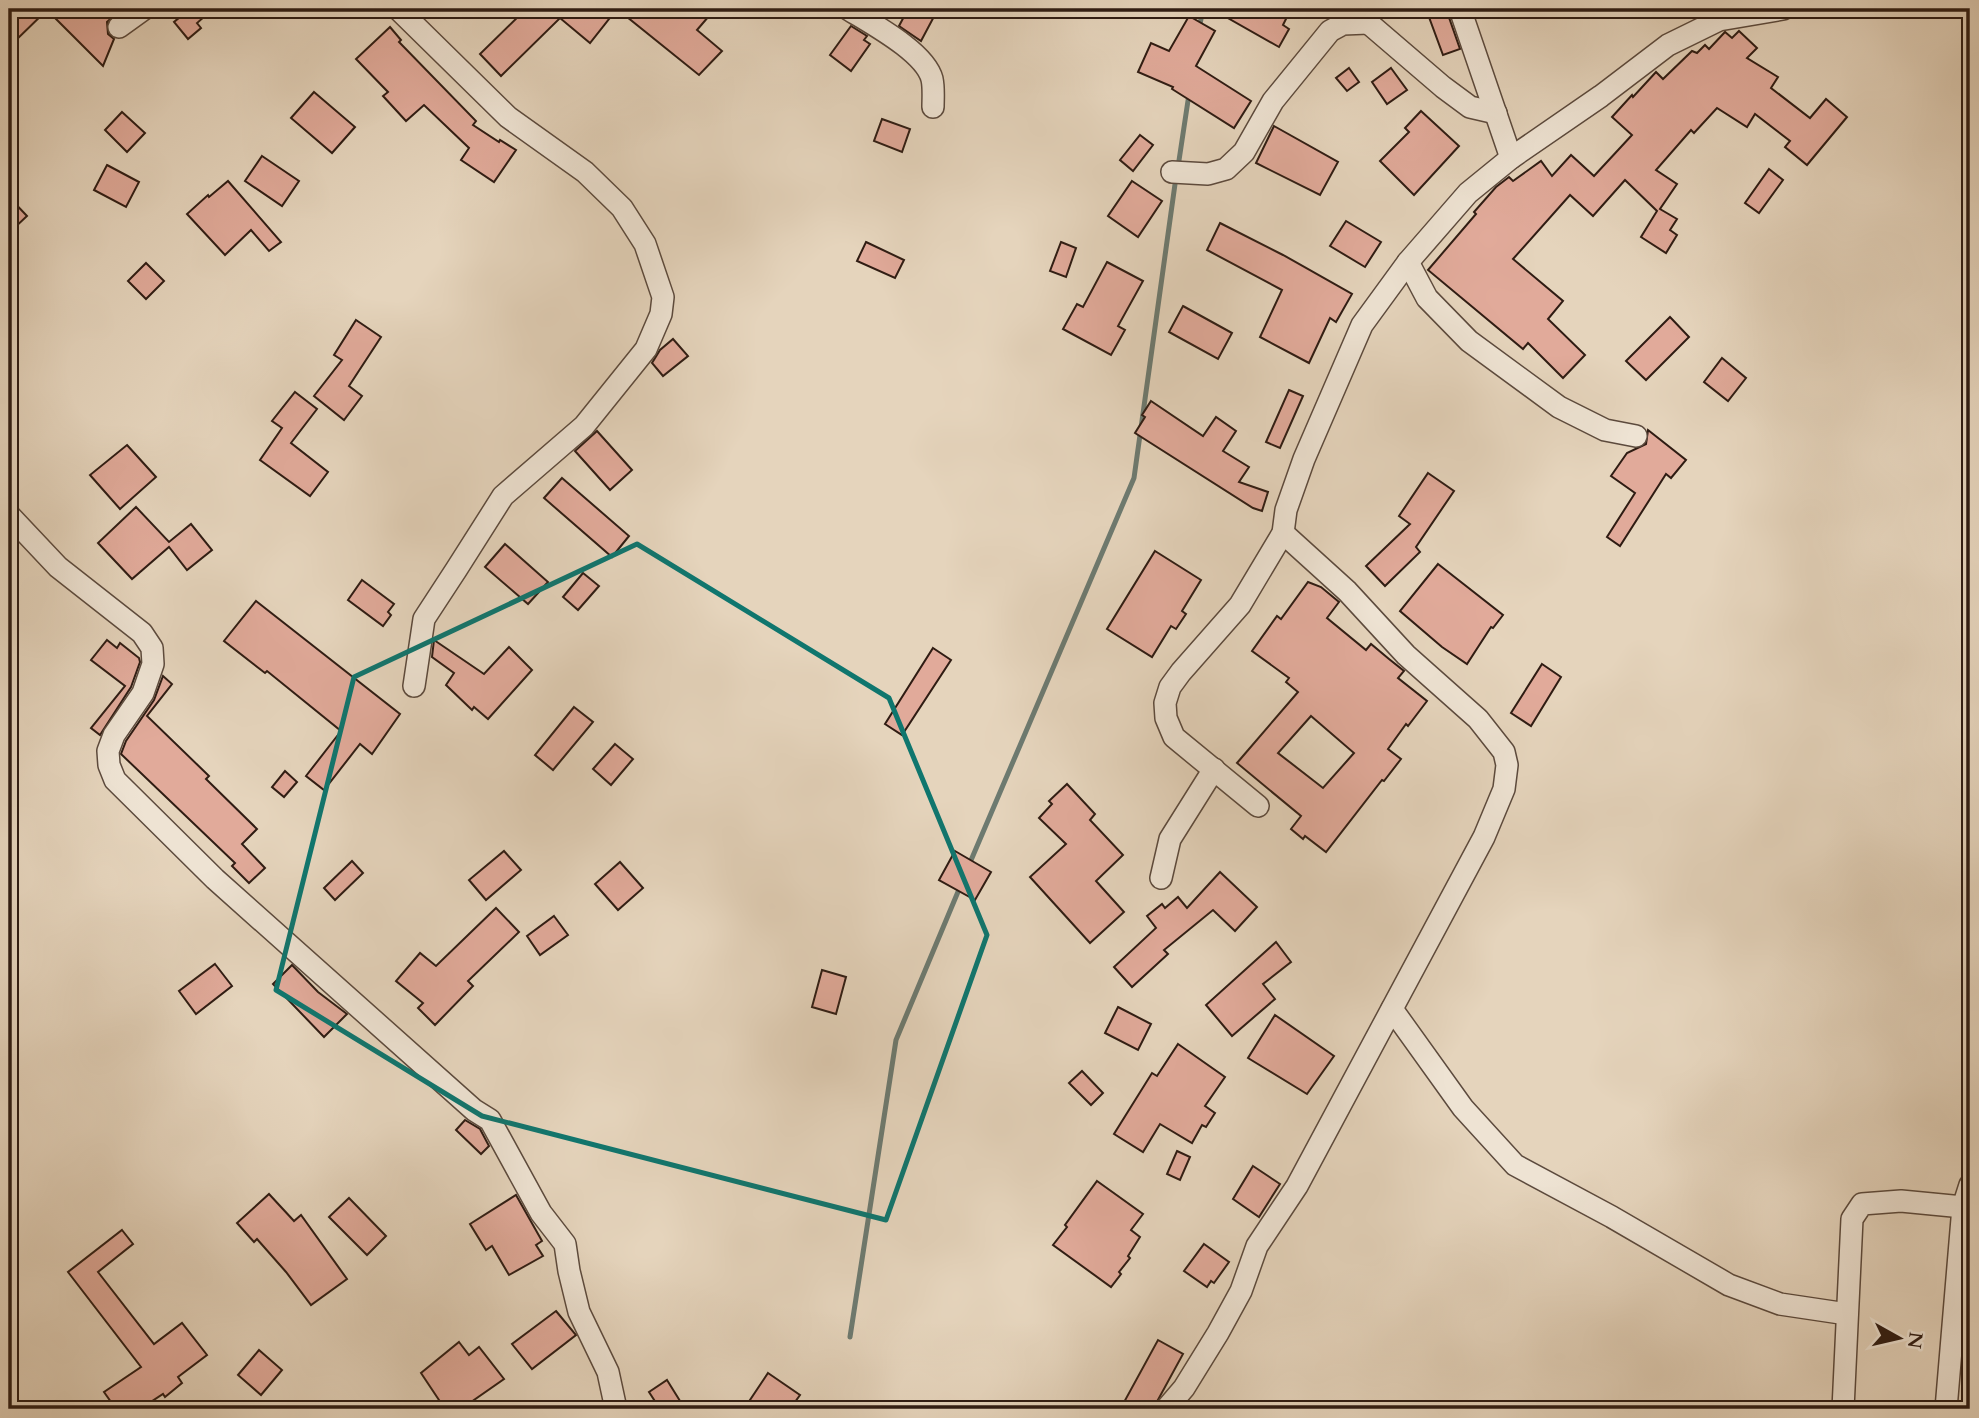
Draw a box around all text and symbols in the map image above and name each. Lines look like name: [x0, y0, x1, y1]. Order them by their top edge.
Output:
north arrow: [1864, 1302, 1934, 1372]
text: N: [1901, 1330, 1929, 1351]

